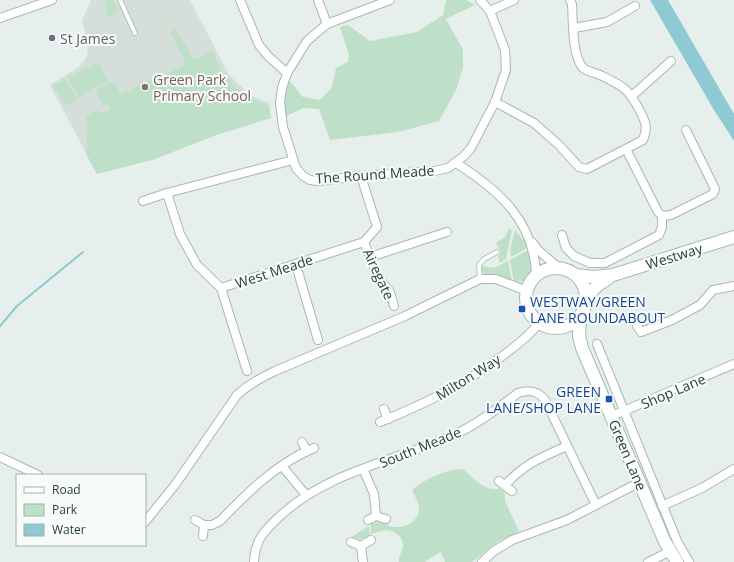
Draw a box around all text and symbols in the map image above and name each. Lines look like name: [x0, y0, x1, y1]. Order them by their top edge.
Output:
place label: St James: [60, 29, 116, 48]
marker: St James: [47, 33, 57, 43]
place label: Green Park Primary School: [153, 70, 251, 105]
marker: Green Park Primary School: [140, 82, 150, 92]
street label: The Round Meade: [315, 160, 435, 188]
street label: Westway: [643, 238, 705, 274]
street label: Airegate: [359, 245, 399, 303]
street label: West Meade: [233, 249, 315, 293]
place label: WESTWAY/GREEN LANE ROUNDABOUT: [530, 292, 666, 327]
marker: WESTWAY/GREEN LANE ROUNDABOUT: [517, 304, 527, 314]
street label: Milton Way: [432, 349, 505, 404]
street label: Shop Lane: [638, 369, 708, 413]
place label: GREEN LANE/SHOP LANE: [486, 382, 601, 417]
marker: GREEN LANE/SHOP LANE: [604, 394, 614, 404]
street label: Green Lane: [605, 417, 652, 494]
street label: South Meade: [376, 422, 464, 472]
legend: [16, 474, 146, 546]
text: Road: [52, 481, 81, 498]
text: Park: [52, 501, 78, 518]
text: Water: [52, 521, 86, 538]

